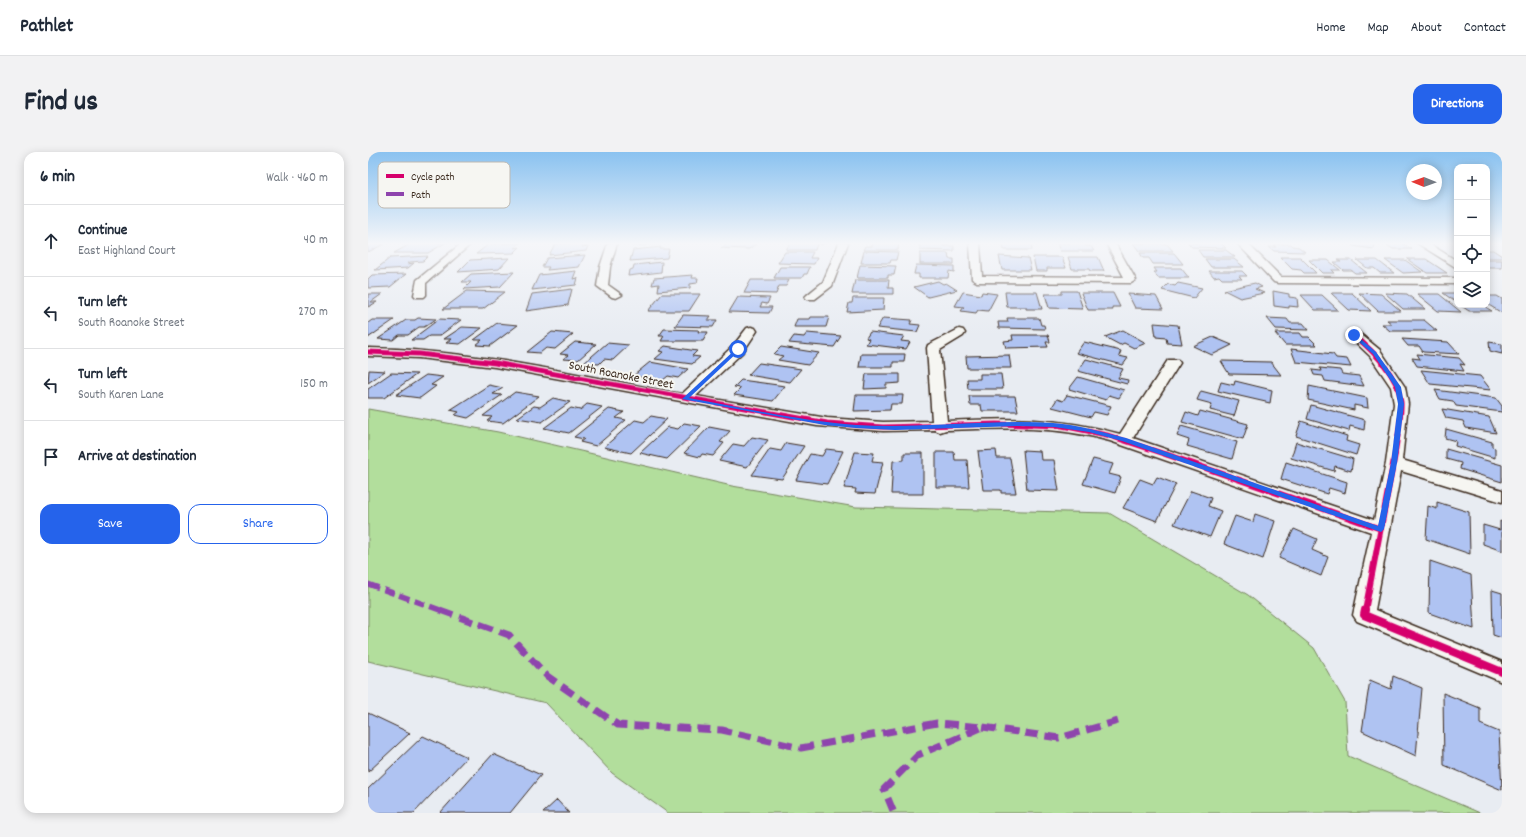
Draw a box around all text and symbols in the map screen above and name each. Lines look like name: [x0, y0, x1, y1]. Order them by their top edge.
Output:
text: Pathlet: [20, 14, 73, 41]
text: Home: [1316, 18, 1345, 38]
text: Map: [1367, 18, 1389, 38]
text: About: [1411, 18, 1442, 38]
text: Contact: [1464, 18, 1506, 38]
text: Find us: [24, 84, 98, 124]
button: Directions: [1413, 84, 1502, 124]
legend: [378, 162, 510, 208]
north arrow: [1406, 164, 1442, 200]
map controls: [1454, 164, 1490, 308]
button: +: [1454, 164, 1490, 200]
text: 6 min: [40, 166, 75, 190]
text: Walk · 460 m: [266, 169, 328, 188]
text: Cycle path: [411, 170, 455, 186]
text: Path: [411, 188, 430, 204]
button: −: [1454, 200, 1490, 236]
text: Continue: [78, 220, 127, 242]
icon: ahead: [40, 230, 62, 252]
text: 40 m: [304, 231, 328, 250]
button: locate: [1454, 236, 1490, 272]
text: East Highland Court: [78, 242, 176, 261]
button: layers: [1454, 272, 1490, 308]
text: Turn left: [78, 292, 127, 314]
icon: left: [40, 302, 62, 324]
text: 270 m: [298, 303, 328, 322]
text: South Roanoke Street: [78, 314, 184, 333]
route end: [1345, 326, 1363, 344]
route start: [729, 340, 747, 358]
street label: South Roanoke Street: [567, 357, 675, 396]
text: Turn left: [78, 364, 127, 386]
icon: left: [40, 374, 62, 396]
text: 150 m: [300, 375, 328, 394]
text: South Karen Lane: [78, 386, 164, 405]
icon: arrive: [40, 446, 62, 468]
text: Arrive at destination: [78, 446, 196, 468]
button: Save: [40, 504, 180, 544]
button: Share: [188, 504, 328, 544]

